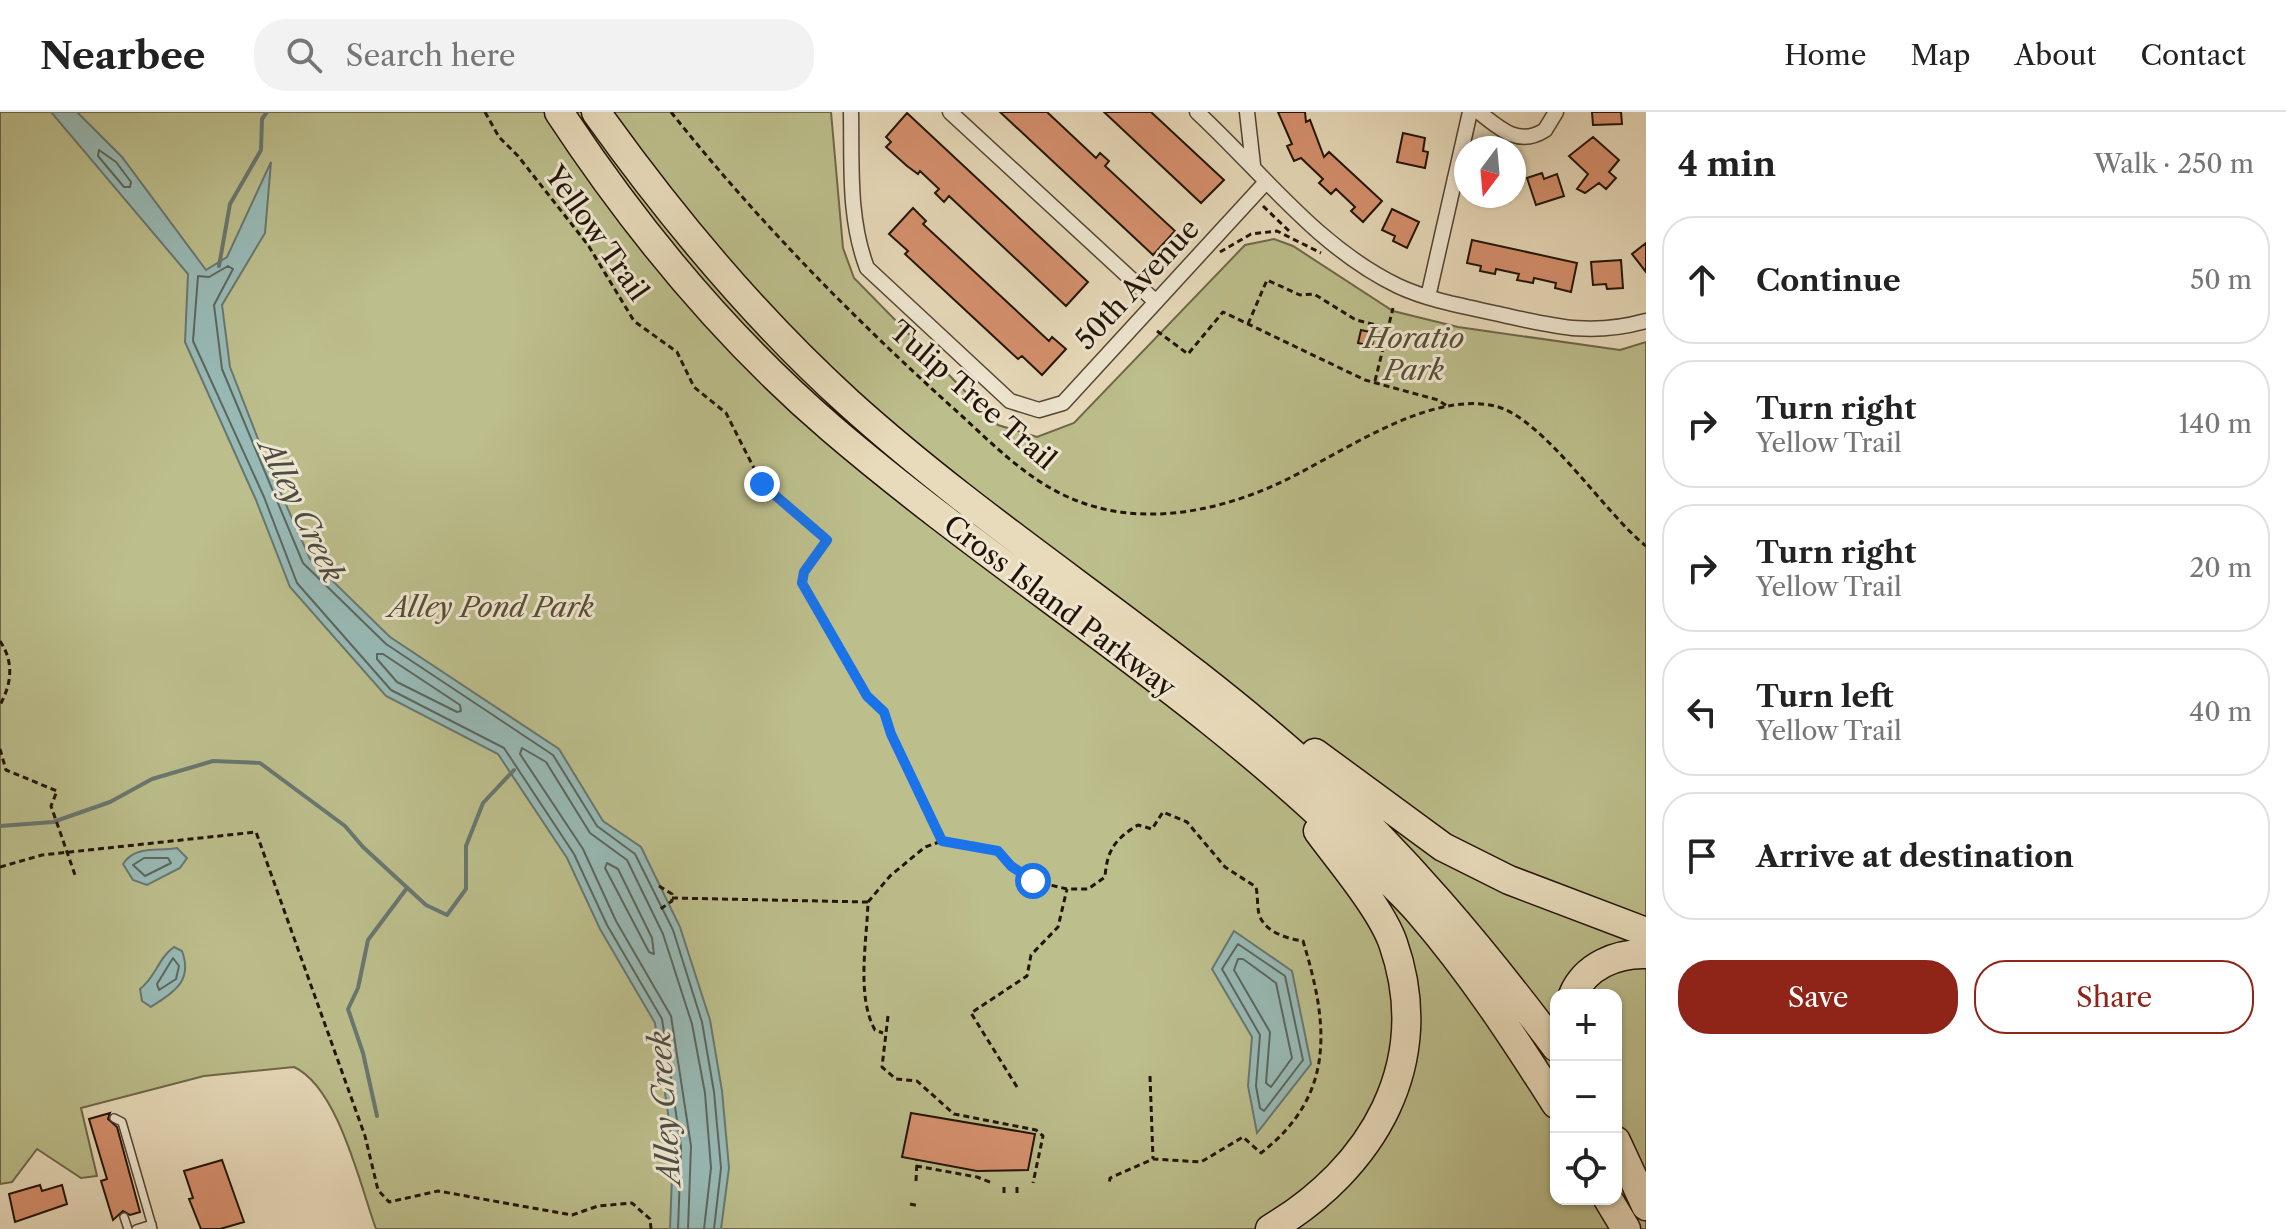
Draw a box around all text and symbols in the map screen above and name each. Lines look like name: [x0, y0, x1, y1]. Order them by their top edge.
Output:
search box: [254, 19, 814, 91]
text: Nearbee: [40, 32, 206, 79]
icon: search: [282, 33, 326, 77]
text: Search here: [346, 37, 516, 74]
text: Home: [1784, 38, 1866, 72]
text: Map: [1910, 38, 1970, 72]
text: About: [2014, 38, 2096, 72]
text: Contact: [2140, 38, 2246, 72]
north arrow: [1454, 136, 1526, 208]
text: 4 min: [1678, 143, 1776, 185]
text: Walk · 250 m: [2094, 148, 2254, 180]
street label: Yellow Trail: [538, 158, 656, 307]
street label: 50th Avenue: [1068, 212, 1206, 356]
icon: ahead: [1680, 258, 1724, 302]
text: Continue: [1756, 262, 1901, 299]
text: 50 m: [2190, 264, 2252, 296]
street label: Tulip Tree Trail: [883, 313, 1063, 477]
park label: Horatio Park: [1362, 321, 1464, 387]
text: Turn right: [1756, 390, 1916, 427]
icon: right: [1680, 402, 1724, 446]
text: 140 m: [2178, 408, 2252, 440]
text: Yellow Trail: [1756, 427, 1902, 459]
water label: Alley Creek: [249, 430, 352, 589]
route end: [744, 466, 780, 502]
street label: Cross Island Parkway: [937, 508, 1183, 705]
text: Turn right: [1756, 534, 1916, 571]
icon: right: [1680, 546, 1724, 590]
text: 20 m: [2189, 552, 2252, 584]
text: Yellow Trail: [1756, 571, 1902, 603]
park label: Alley Pond Park: [384, 590, 594, 624]
text: Turn left: [1756, 678, 1893, 715]
icon: left: [1680, 690, 1724, 734]
text: 40 m: [2189, 696, 2252, 728]
text: Yellow Trail: [1756, 715, 1902, 747]
icon: arrive: [1680, 834, 1724, 878]
text: Arrive at destination: [1756, 838, 2074, 875]
route start: [1015, 863, 1051, 899]
button: Save: [1678, 960, 1958, 1034]
button: Share: [1974, 960, 2254, 1034]
map controls: [1550, 989, 1622, 1205]
button: +: [1550, 989, 1622, 1061]
water label: Alley Creek: [641, 1029, 689, 1191]
button: −: [1550, 1061, 1622, 1133]
button: locate: [1550, 1133, 1622, 1205]

